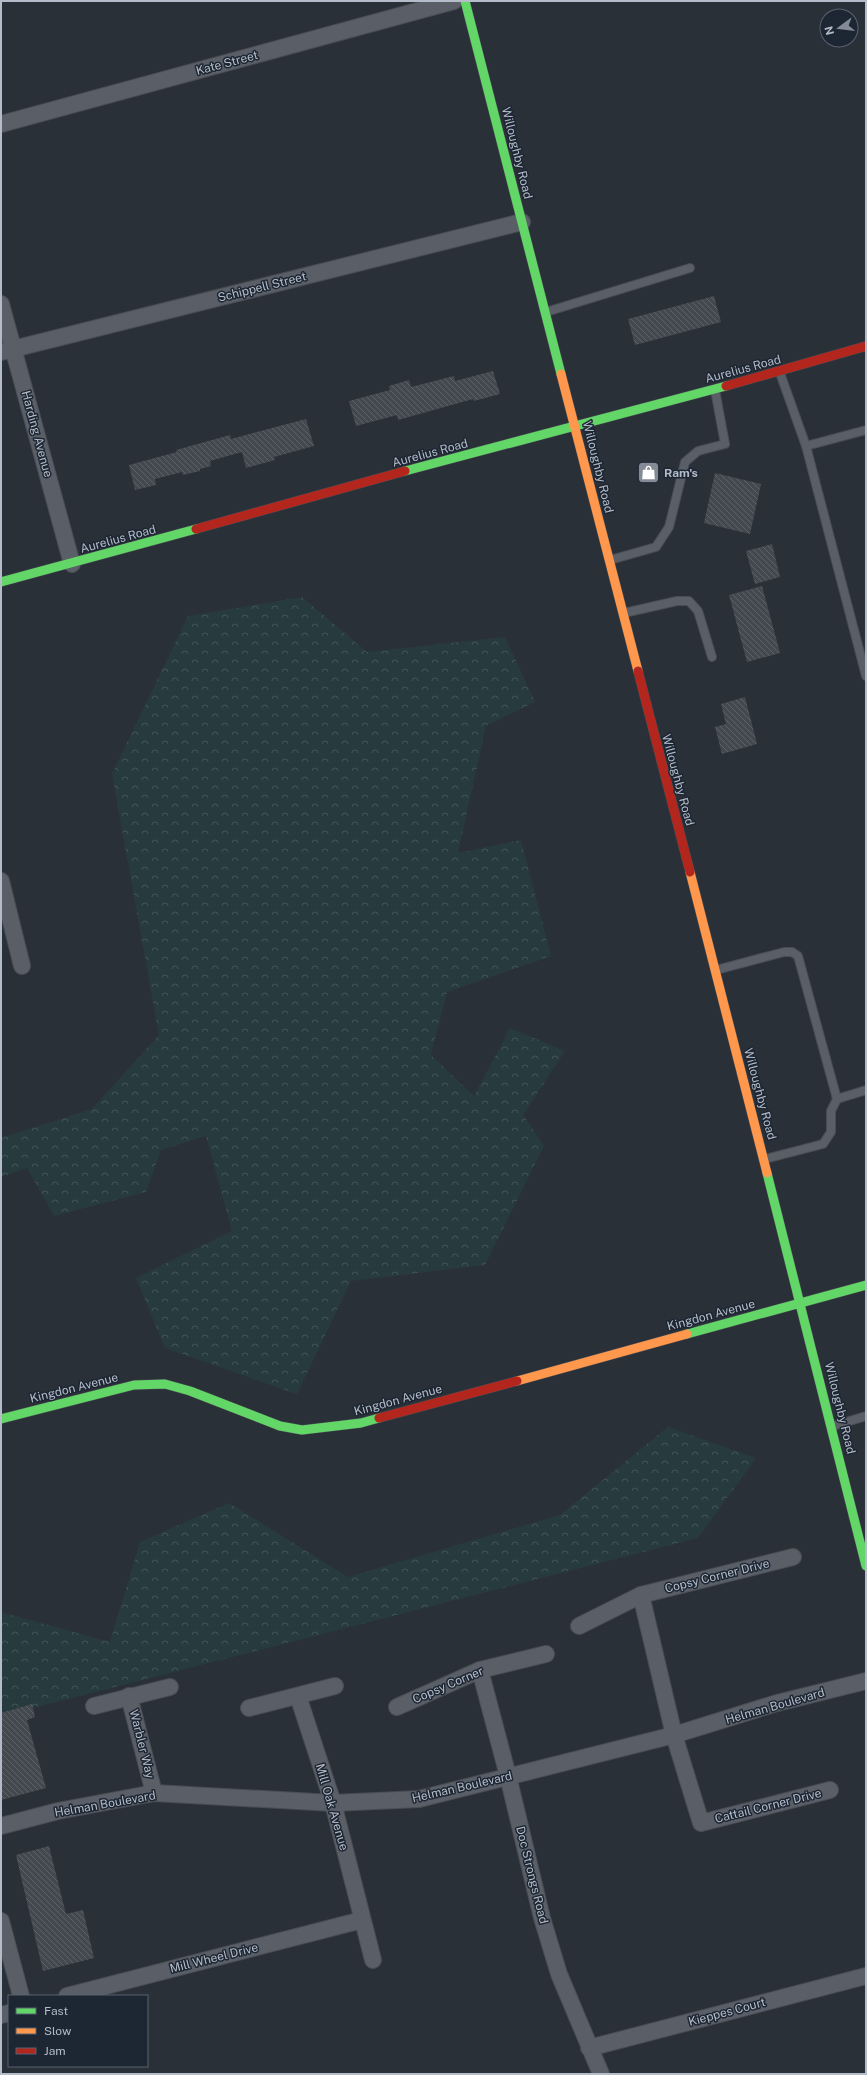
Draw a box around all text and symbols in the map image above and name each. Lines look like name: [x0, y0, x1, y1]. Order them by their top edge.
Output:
north arrow: [819, 8, 859, 48]
text: N: [822, 25, 836, 36]
street label: Kate Street: [194, 48, 260, 78]
street label: Willoughby Road: [499, 106, 535, 200]
street label: Schippell Street: [216, 269, 308, 305]
street label: Aurelius Road: [704, 352, 782, 386]
street label: Harding Avenue: [19, 389, 55, 479]
street label: Willoughby Road: [580, 420, 616, 514]
street label: Aurelius Road: [391, 436, 469, 470]
shop icon: Ram's: [636, 460, 662, 486]
place label: Ram's: [664, 466, 698, 480]
street label: Aurelius Road: [79, 522, 157, 556]
street label: Willoughby Road: [659, 733, 697, 827]
street label: Willoughby Road: [741, 1047, 779, 1141]
street label: Kingdon Avenue: [666, 1296, 757, 1333]
street label: Willoughby Road: [822, 1361, 858, 1455]
street label: Kingdon Avenue: [28, 1370, 120, 1406]
street label: Kingdon Avenue: [353, 1381, 444, 1418]
street label: Copsy Corner Drive: [663, 1556, 771, 1596]
street label: Copsy Corner: [410, 1664, 486, 1706]
street label: Helman Boulevard: [724, 1685, 826, 1727]
street label: Warbler Way: [127, 1708, 157, 1781]
street label: Mill Oak Avenue: [313, 1762, 351, 1852]
street label: Helman Boulevard: [410, 1769, 514, 1805]
street label: Cattail Corner Drive: [713, 1786, 823, 1826]
street label: Helman Boulevard: [53, 1788, 157, 1820]
street label: Doc Strongs Road: [513, 1825, 551, 1925]
street label: Mill Wheel Drive: [168, 1940, 260, 1976]
legend: [8, 1995, 148, 2067]
street label: Kieppes Court: [687, 1995, 767, 2029]
text: Fast: [44, 2004, 69, 2018]
text: Slow: [44, 2024, 72, 2038]
text: Jam: [44, 2044, 66, 2058]

